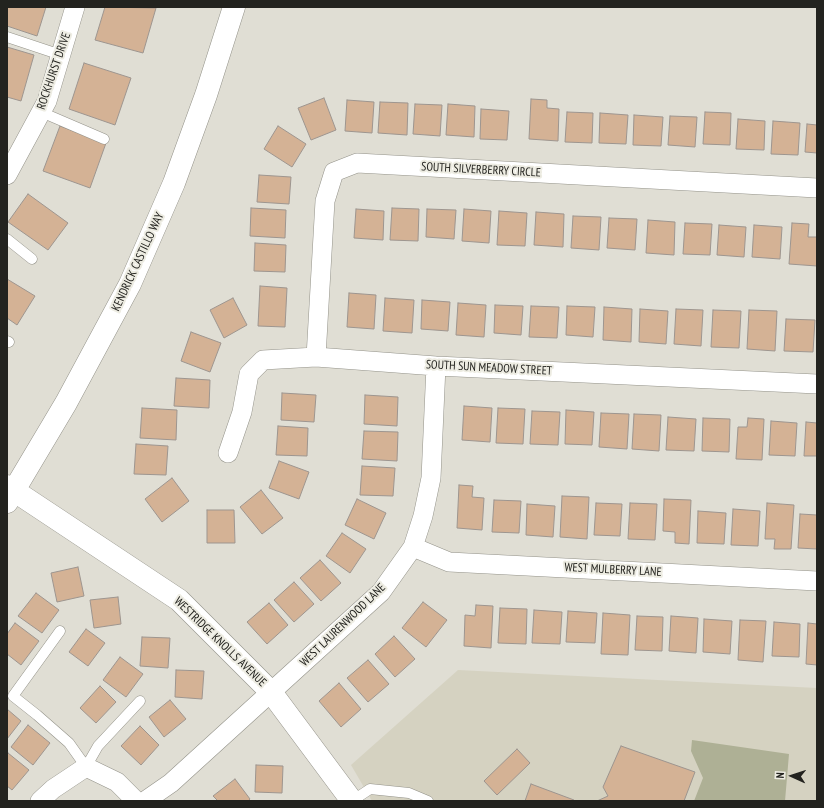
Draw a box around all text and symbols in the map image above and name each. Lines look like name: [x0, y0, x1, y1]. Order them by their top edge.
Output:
street label: ROCKHURST DRIVE: [34, 31, 74, 111]
street label: SOUTH SILVERBERRY CIRCLE: [421, 160, 541, 180]
street label: KENDRICK CASTILLO WAY: [109, 210, 167, 314]
street label: SOUTH SUN MEADOW STREET: [426, 358, 552, 378]
street label: WEST MULBERRY LANE: [564, 560, 662, 580]
street label: WEST LAURENWOOD LANE: [297, 581, 389, 669]
street label: WESTRIDGE KNOLLS AVENUE: [171, 594, 269, 690]
north arrow: [772, 756, 812, 796]
text: N: [773, 772, 787, 779]

